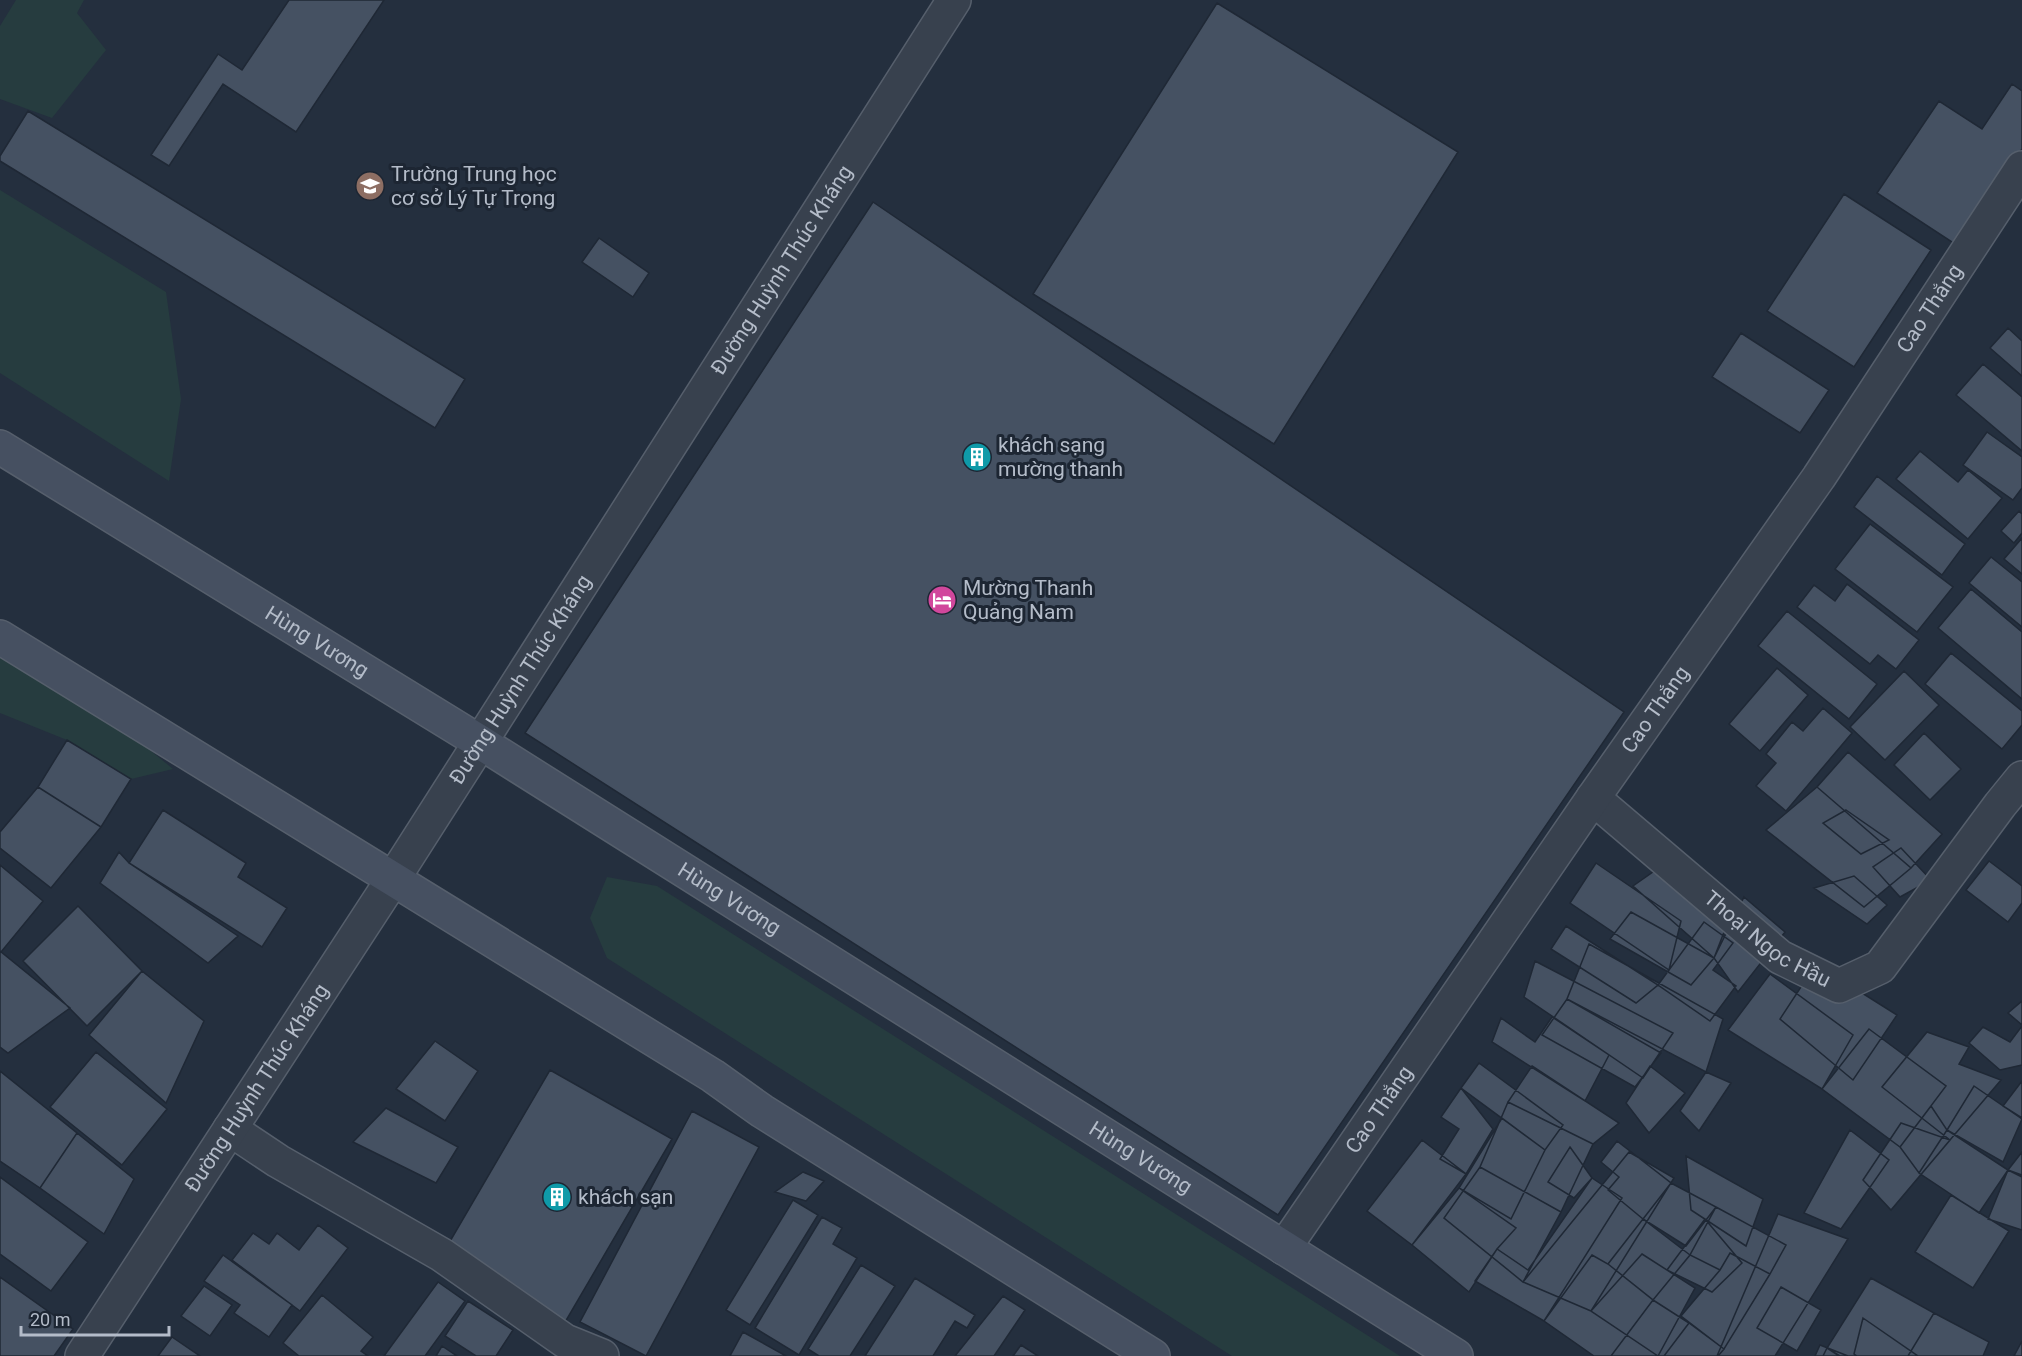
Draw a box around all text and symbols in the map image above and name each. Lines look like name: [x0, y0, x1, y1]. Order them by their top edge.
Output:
street label: Đường Huỳnh Thúc Kháng: [706, 161, 857, 379]
place label: Trường Trung học cơ sở Lý Tự Trọng: [391, 162, 557, 210]
school or university icon: Trường Trung học cơ sở Lý Tự Trọng: [354, 170, 386, 202]
street label: Cao Thắng: [1892, 260, 1967, 357]
place label: khách sạng mường thanh: [998, 433, 1123, 481]
building icon: khách sạng mường thanh: [961, 441, 993, 473]
street label: Đường Huỳnh Thúc Kháng: [445, 570, 596, 789]
place label: Mường Thanh Quảng Nam: [963, 576, 1093, 624]
hotel icon: Mường Thanh Quảng Nam: [926, 584, 958, 616]
street label: Hùng Vương: [261, 601, 373, 683]
street label: Cao Thắng: [1616, 661, 1694, 758]
street label: Hùng Vương: [674, 858, 785, 940]
street label: Thoại Ngọc Hầu: [1699, 886, 1835, 992]
street label: Đường Huỳnh Thúc Kháng: [180, 979, 333, 1197]
street label: Cao Thắng: [1341, 1061, 1418, 1158]
street label: Hùng Vương: [1085, 1116, 1197, 1199]
building icon: khách sạn: [541, 1181, 573, 1213]
place label: khách sạn: [578, 1185, 673, 1209]
scale bar: [21, 1299, 170, 1337]
text: 20 m: [30, 1309, 70, 1330]

